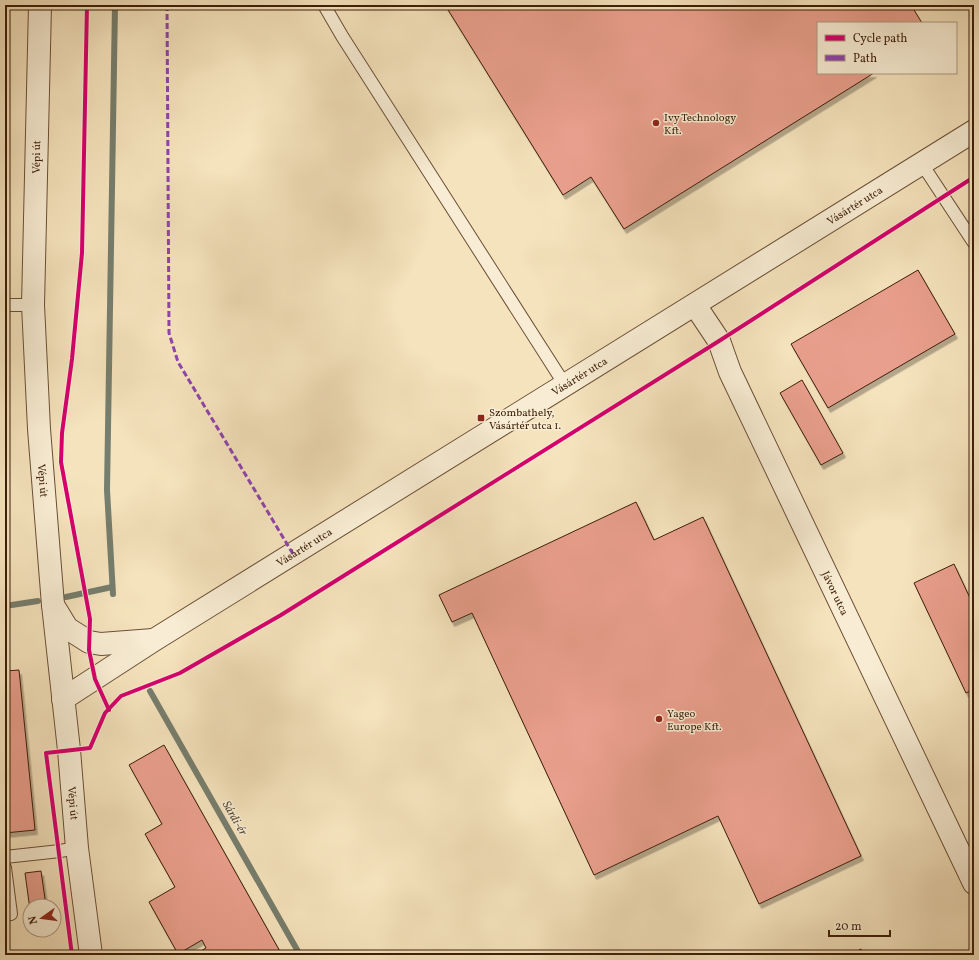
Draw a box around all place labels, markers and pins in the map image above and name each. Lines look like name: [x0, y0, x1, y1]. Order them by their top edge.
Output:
place label: Ivy Technology Kft.: [664, 111, 736, 139]
marker: Ivy Technology Kft.: [651, 118, 661, 128]
place label: Szombathely, Vásártér utca 1.: [489, 406, 561, 434]
marker: Szombathely, Vásártér utca 1.: [476, 413, 486, 423]
place label: Yageo Europe Kft.: [667, 707, 722, 735]
marker: Yageo Europe Kft.: [654, 714, 664, 724]

